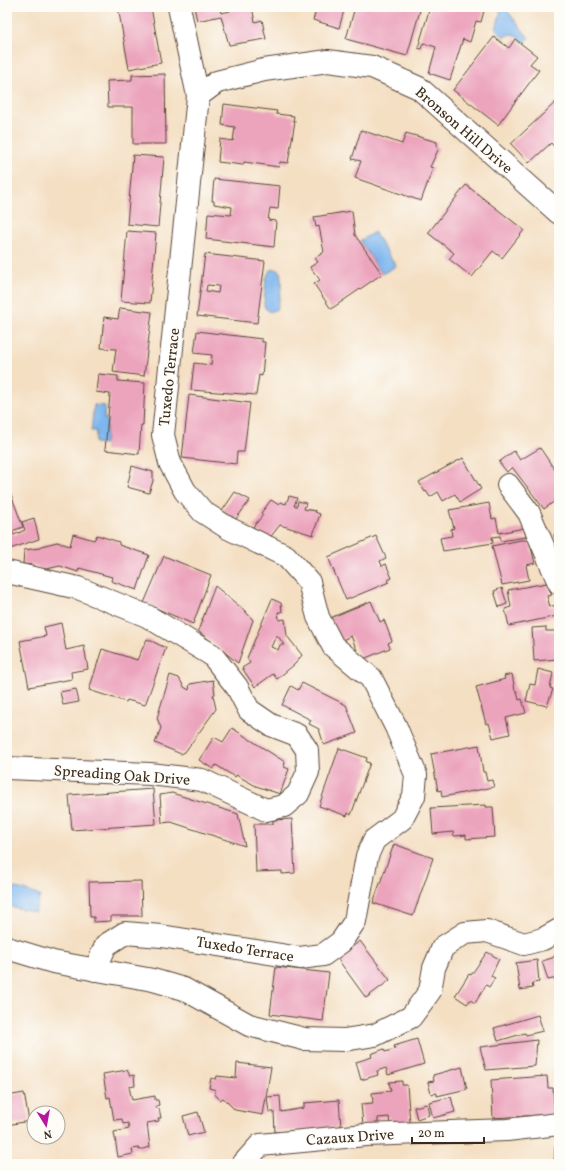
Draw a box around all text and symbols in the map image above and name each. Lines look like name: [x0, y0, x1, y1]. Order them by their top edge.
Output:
street label: Bronson Hill Drive: [410, 83, 516, 180]
street label: Tuxedo Terrace: [155, 327, 186, 427]
street label: Spreading Oak Drive: [53, 761, 191, 792]
street label: Tuxedo Terrace: [194, 932, 295, 969]
north arrow: [26, 1105, 66, 1145]
scale bar: [412, 1119, 484, 1145]
text: N: [42, 1125, 53, 1141]
street label: Cazaux Drive: [305, 1125, 395, 1152]
text: 20 m: [418, 1126, 445, 1142]

